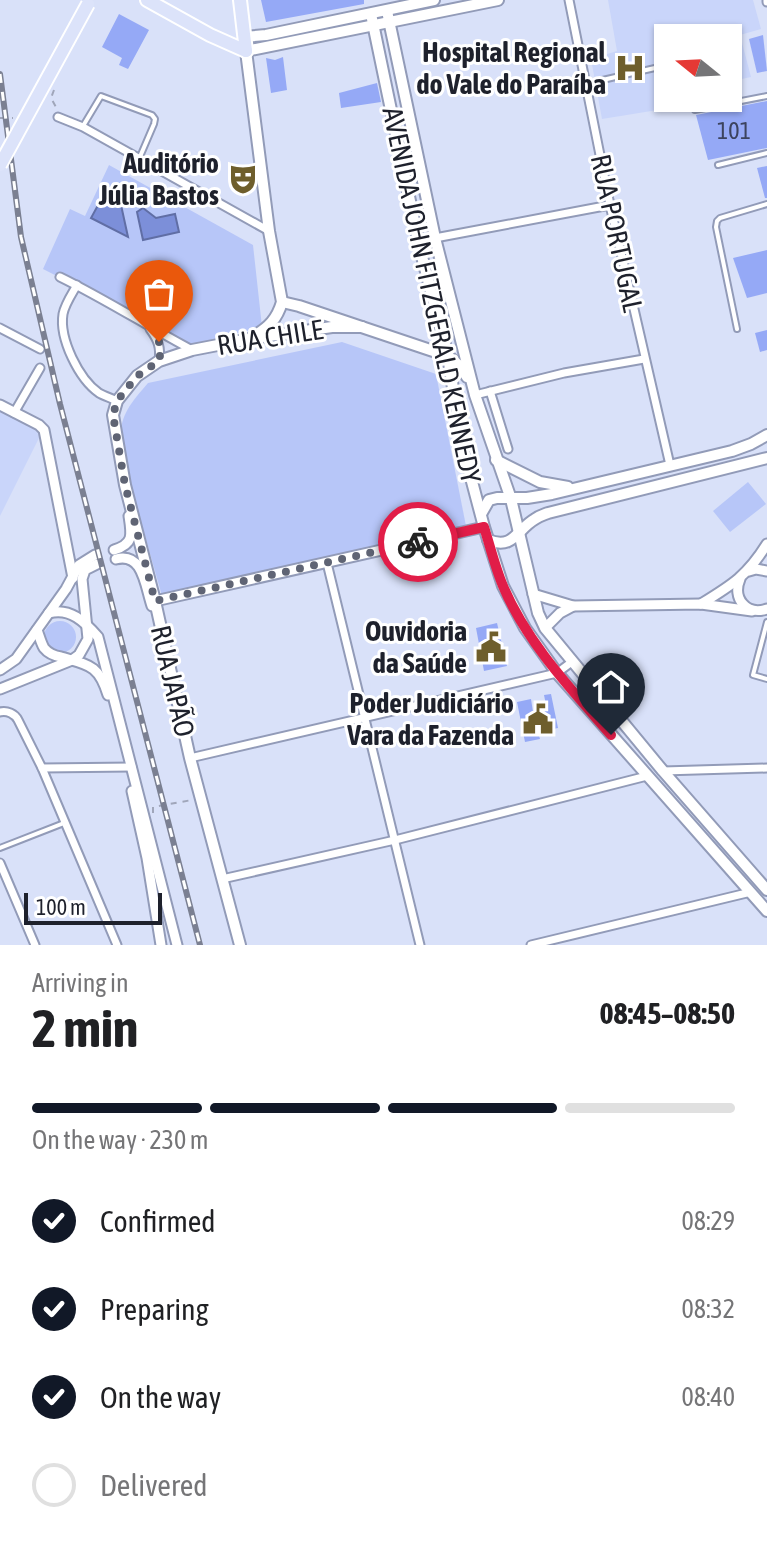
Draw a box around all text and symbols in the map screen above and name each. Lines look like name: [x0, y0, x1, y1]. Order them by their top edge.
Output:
north arrow: [654, 24, 742, 112]
map controls: [654, 24, 742, 112]
place label: Hospital Regional do Vale do Paraíba: [416, 36, 607, 100]
hospital icon: Hospital Regional do Vale do Paraíba: [613, 51, 647, 85]
street label: AVENIDA JOHN FITZGERALD KENNEDY: [376, 104, 488, 487]
house number: 101: [717, 117, 751, 144]
place label: Auditório Júlia Bastos: [98, 147, 219, 211]
street label: RUA PORTUGAL: [585, 151, 649, 315]
theatre icon: Auditório Júlia Bastos: [226, 162, 260, 196]
pin: [125, 260, 193, 342]
icon: bag: [137, 272, 181, 316]
street label: RUA CHILE: [215, 313, 325, 361]
courier: [378, 502, 458, 582]
icon: bike: [396, 520, 440, 564]
place label: Ouvidoria da Saúde: [365, 615, 467, 679]
street label: RUA JAPÃO: [145, 622, 201, 740]
public building icon: Ouvidoria da Saúde: [474, 630, 508, 664]
pin: [577, 653, 645, 735]
icon: home: [589, 665, 633, 709]
place label: Poder Judiciário Vara da Fazenda: [346, 687, 514, 751]
public building icon: Poder Judiciário Vara da Fazenda: [521, 702, 555, 736]
scale bar: [24, 889, 162, 925]
text: 100 m: [36, 894, 86, 920]
text: Arriving in: [32, 968, 129, 998]
text: 08:45–08:50: [600, 996, 735, 1030]
text: 2 min: [32, 998, 138, 1058]
text: On the way · 230 m: [32, 1125, 209, 1155]
icon: check: [32, 1199, 76, 1243]
text: Confirmed: [100, 1204, 215, 1238]
text: 08:29: [681, 1206, 735, 1236]
icon: check: [32, 1287, 76, 1331]
text: Preparing: [100, 1292, 209, 1326]
text: 08:32: [681, 1294, 735, 1324]
icon: check: [32, 1375, 76, 1419]
text: On the way: [100, 1380, 221, 1414]
text: 08:40: [681, 1382, 735, 1412]
text: Delivered: [100, 1468, 208, 1502]

